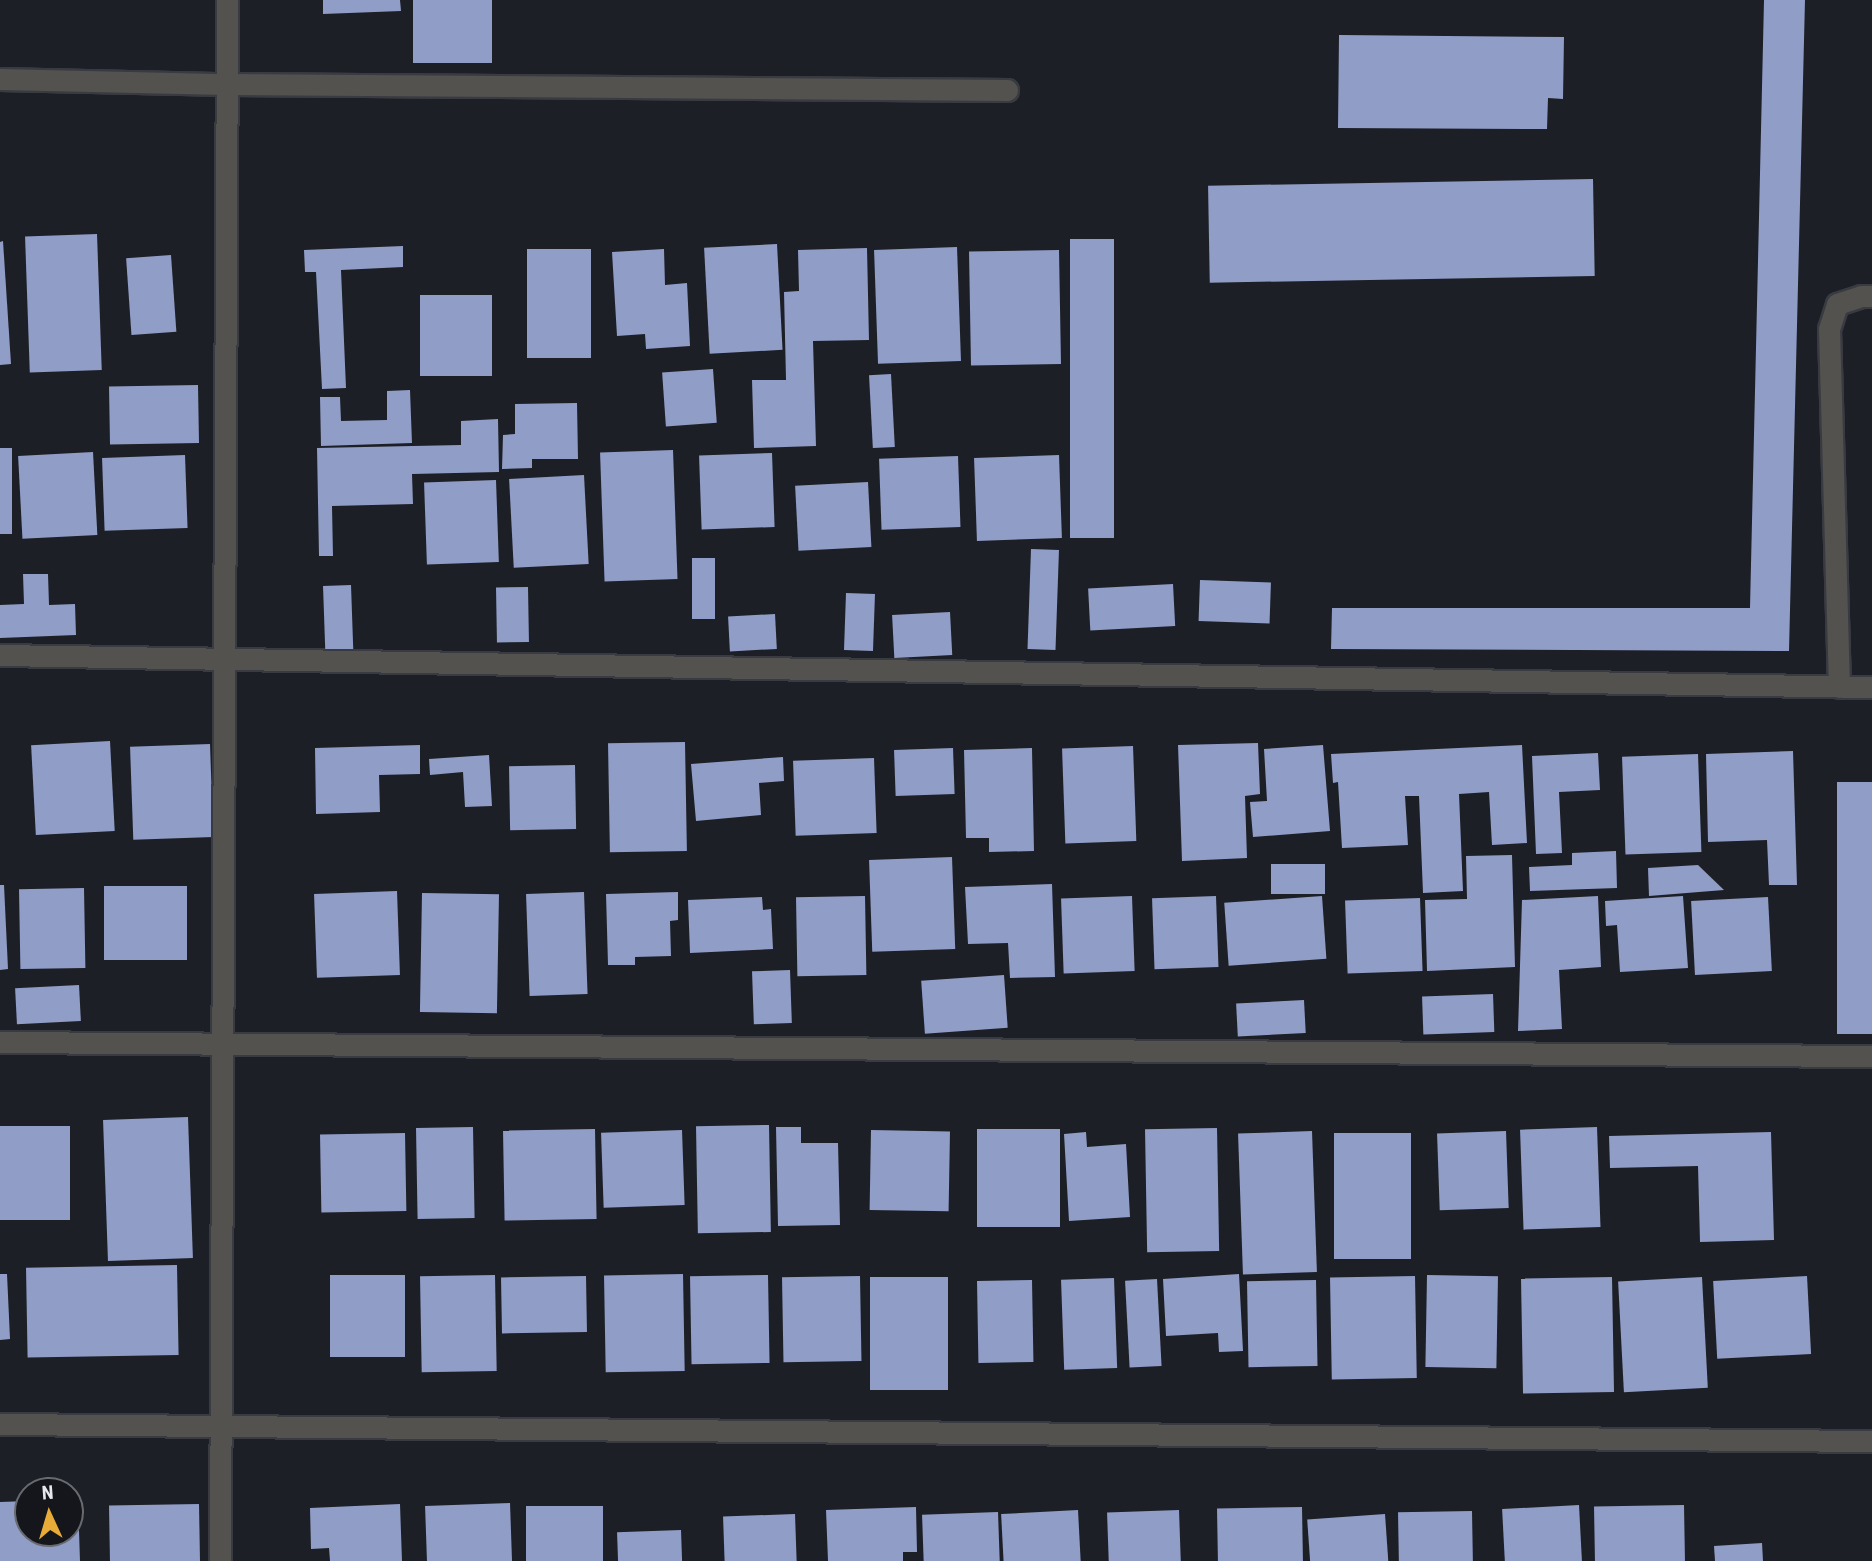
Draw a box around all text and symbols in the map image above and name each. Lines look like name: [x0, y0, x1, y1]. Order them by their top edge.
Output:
north arrow: [14, 1477, 84, 1547]
text: N: [41, 1481, 54, 1504]

